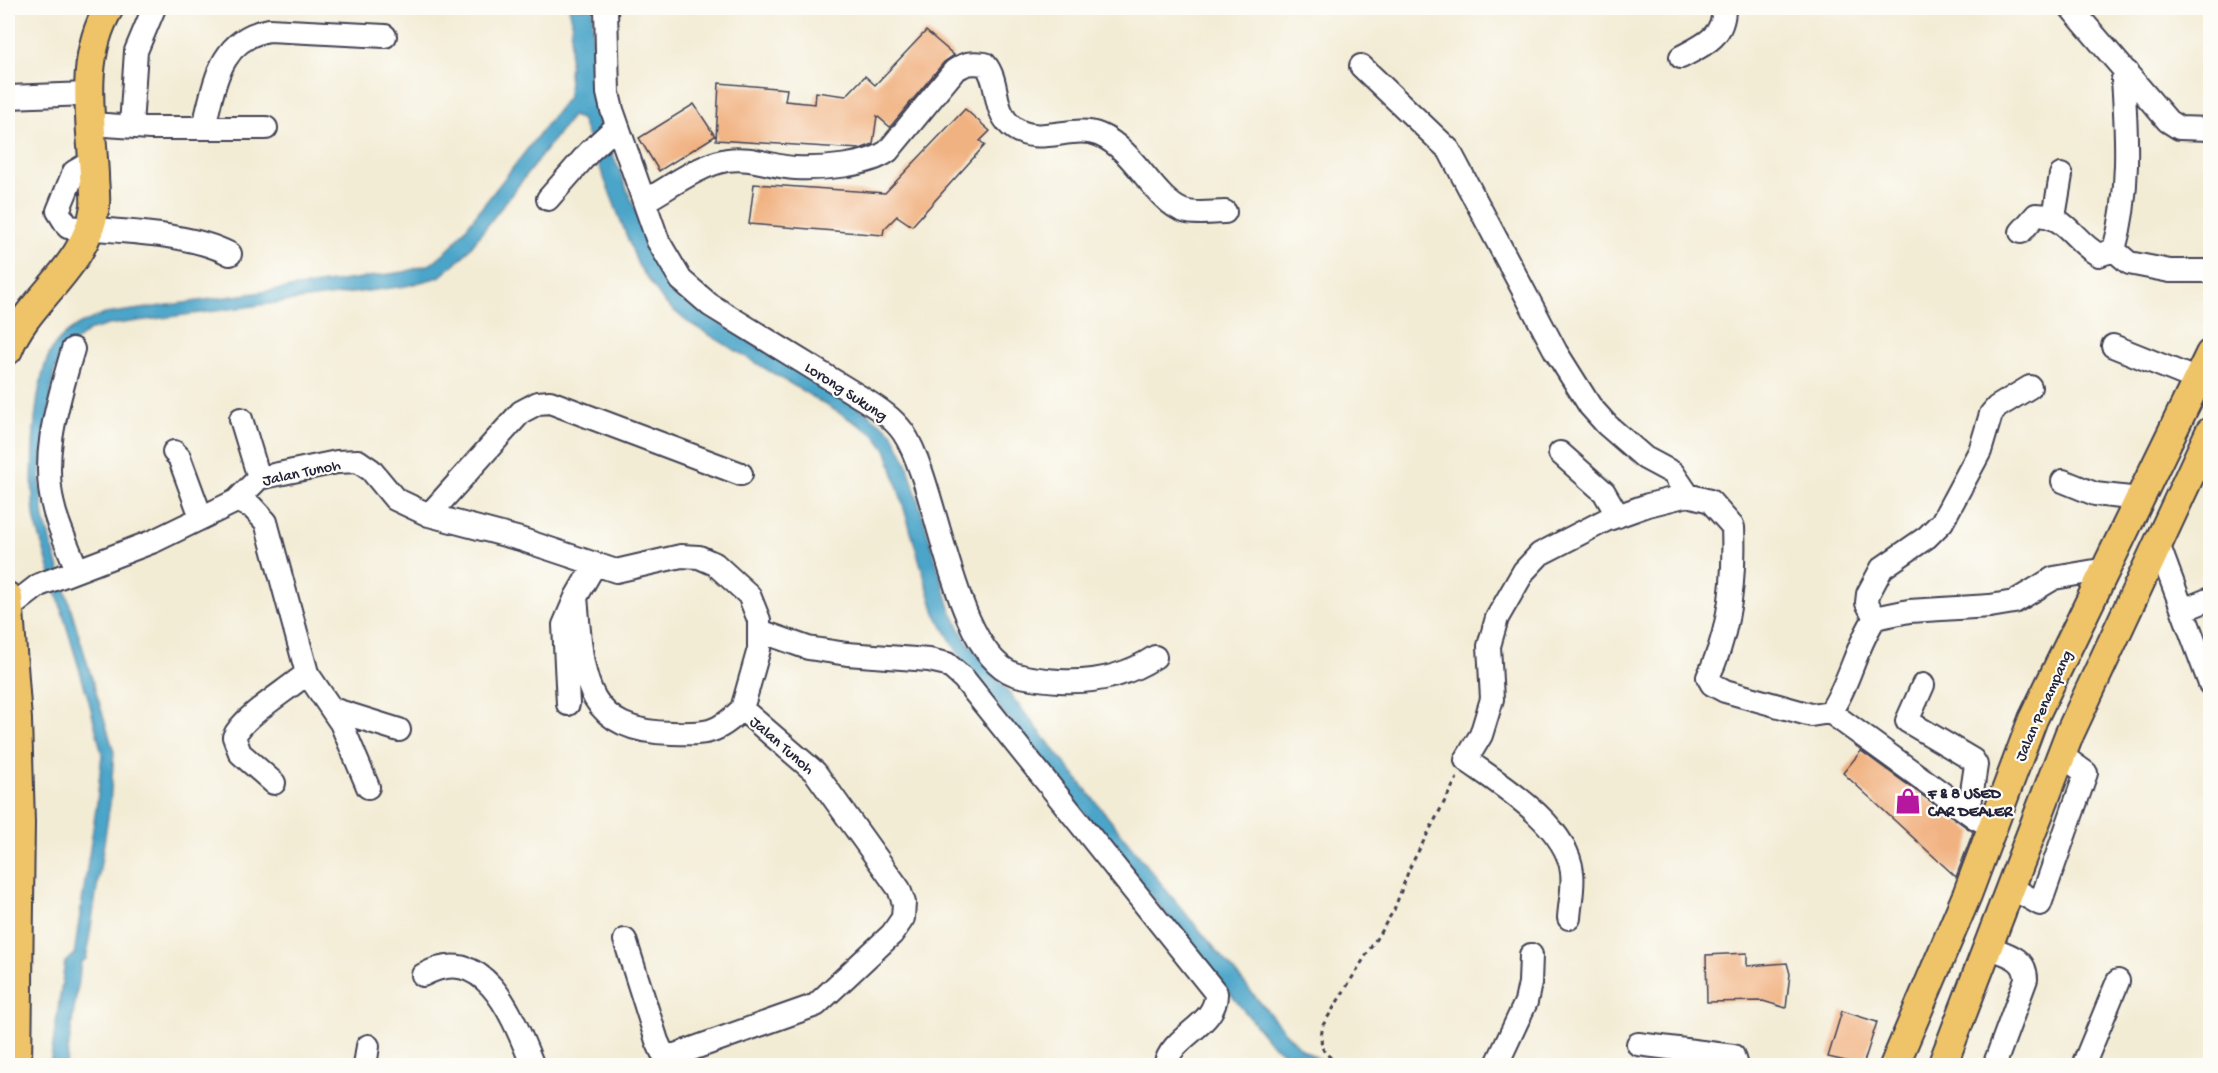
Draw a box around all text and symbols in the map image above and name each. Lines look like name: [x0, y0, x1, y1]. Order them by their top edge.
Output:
street label: Lorong Sukung: [800, 359, 890, 427]
street label: Jalan Tunoh: [261, 457, 343, 492]
street label: Jalan Penampang: [2012, 648, 2078, 765]
street label: Jalan Tunoh: [745, 713, 817, 780]
shop icon: F & 8 USED CAR DEALER: [1893, 786, 1923, 816]
place label: F & 8 USED CAR DEALER: [1927, 786, 2014, 823]

